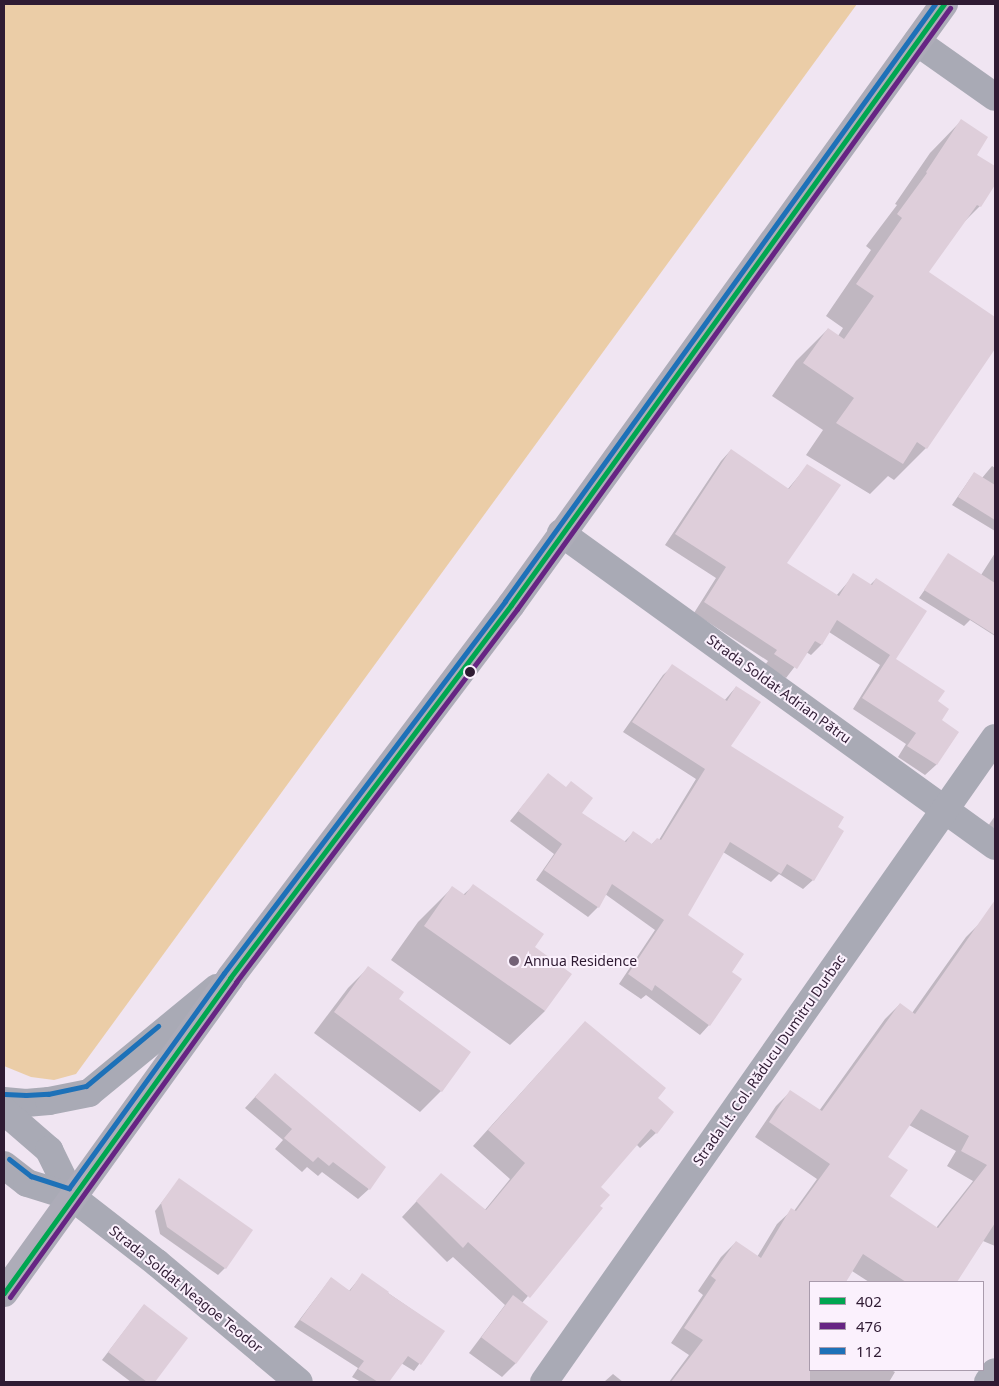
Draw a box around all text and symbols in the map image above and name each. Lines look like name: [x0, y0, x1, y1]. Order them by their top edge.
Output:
street label: Strada Soldat Adrian Pătru: [704, 631, 854, 747]
unlabelled marker: [465, 667, 475, 677]
street label: Strada Lt. Col. Răducu Dumitru Durbac: [689, 951, 849, 1169]
place label: Annua Residence: [524, 953, 637, 969]
marker: Annua Residence: [508, 955, 520, 967]
street label: Strada Soldat Neagoe Teodor: [106, 1222, 266, 1356]
legend: [809, 1281, 984, 1371]
text: 402: [856, 1291, 882, 1311]
text: 476: [856, 1316, 882, 1336]
text: 112: [856, 1341, 882, 1361]

